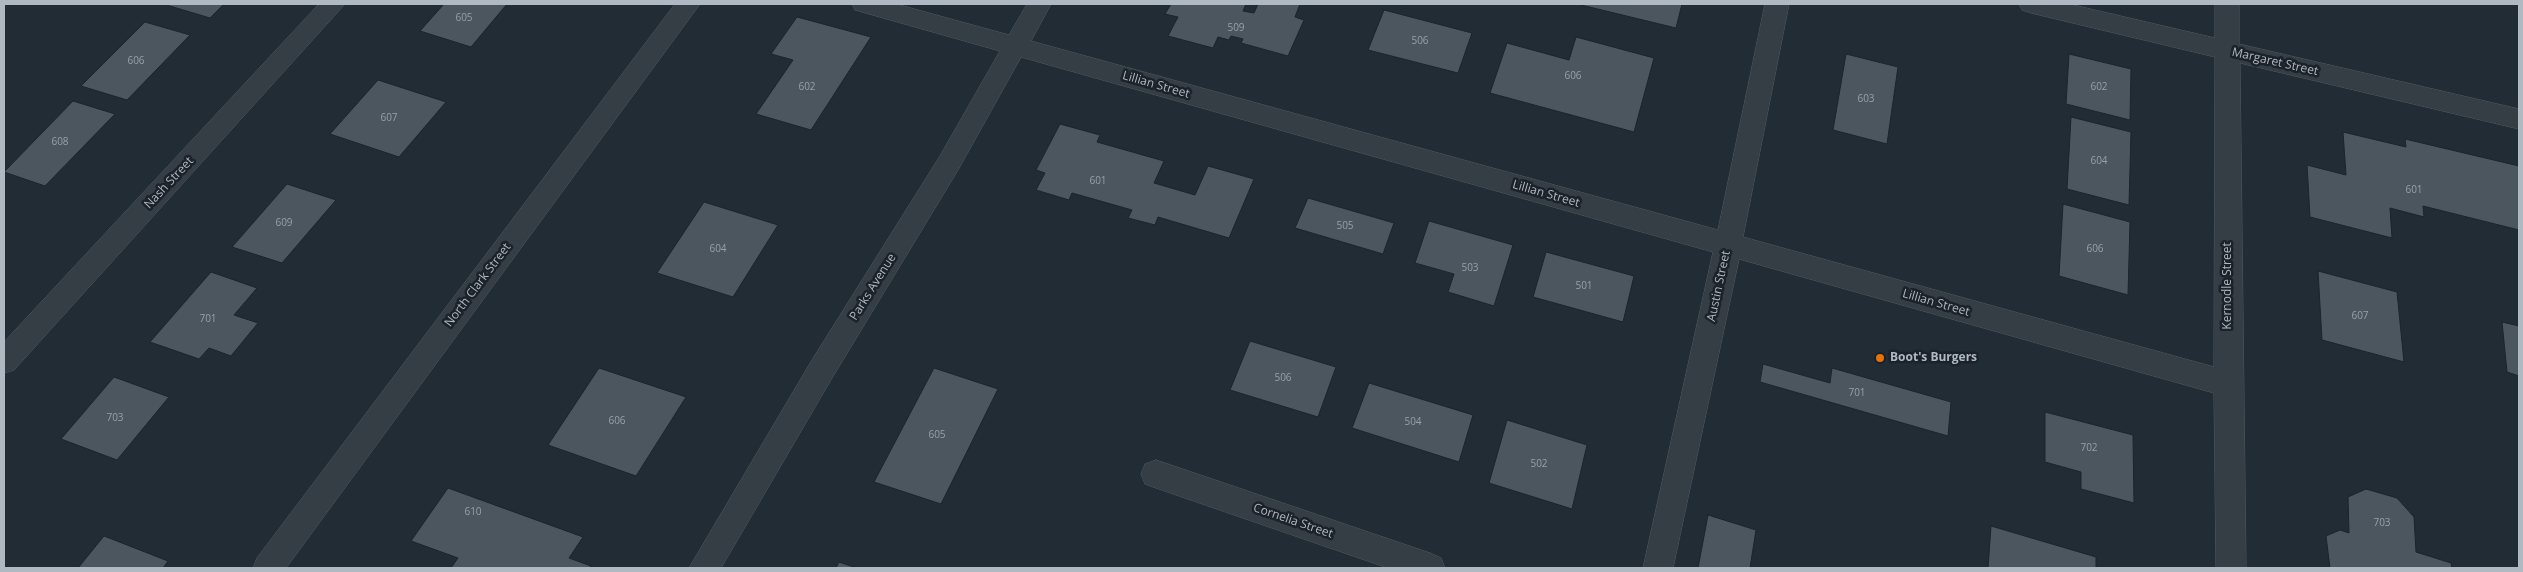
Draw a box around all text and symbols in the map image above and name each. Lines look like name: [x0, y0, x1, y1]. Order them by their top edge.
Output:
house number: 605: [455, 12, 473, 24]
house number: 509: [1227, 22, 1245, 34]
house number: 506: [1411, 35, 1429, 47]
street label: Margaret Street: [2230, 45, 2320, 79]
house number: 606: [127, 55, 145, 67]
street label: Lillian Street: [1121, 69, 1191, 101]
house number: 606: [1564, 70, 1582, 82]
house number: 602: [798, 81, 816, 93]
house number: 602: [2090, 81, 2108, 93]
house number: 603: [1857, 93, 1875, 105]
house number: 607: [380, 112, 398, 124]
house number: 608: [51, 136, 69, 148]
street label: Nash Street: [141, 154, 197, 212]
house number: 604: [2090, 155, 2108, 167]
house number: 601: [1089, 175, 1107, 187]
street label: Lillian Street: [1511, 178, 1581, 210]
house number: 601: [2405, 184, 2423, 196]
house number: 609: [275, 217, 293, 229]
house number: 505: [1336, 220, 1354, 232]
street label: North Clark Street: [442, 240, 514, 330]
street label: Kernodle Street: [2221, 242, 2235, 330]
house number: 604: [709, 243, 727, 255]
house number: 606: [2086, 243, 2104, 255]
street label: Austin Street: [1704, 249, 1734, 323]
street label: Parks Avenue: [847, 251, 899, 323]
house number: 503: [1461, 262, 1479, 274]
house number: 501: [1575, 280, 1593, 292]
street label: Lillian Street: [1901, 287, 1971, 319]
house number: 607: [2351, 310, 2369, 322]
house number: 701: [199, 313, 217, 325]
place label: Boot's Burgers: [1890, 351, 1977, 365]
marker: Boot's Burgers: [1874, 352, 1886, 364]
house number: 506: [1274, 372, 1292, 384]
house number: 701: [1848, 387, 1866, 399]
house number: 703: [106, 412, 124, 424]
house number: 606: [608, 415, 626, 427]
house number: 504: [1404, 416, 1422, 428]
house number: 605: [928, 429, 946, 441]
house number: 702: [2080, 442, 2098, 454]
house number: 502: [1530, 458, 1548, 470]
street label: Cornelia Street: [1251, 501, 1335, 541]
house number: 610: [464, 506, 482, 518]
house number: 703: [2373, 517, 2391, 529]

